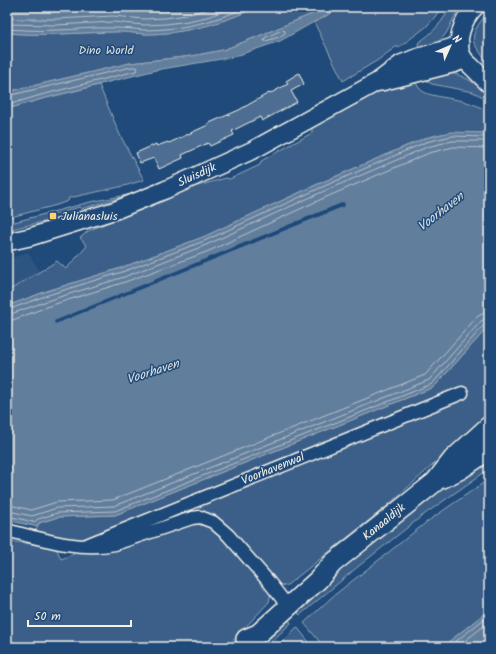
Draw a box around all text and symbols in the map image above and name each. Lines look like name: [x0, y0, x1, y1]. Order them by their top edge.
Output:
north arrow: [430, 26, 470, 66]
text: N: [448, 31, 465, 48]
park label: Dino World: [79, 41, 134, 60]
street label: Sluisdijk: [175, 158, 220, 192]
water label: Voorhaven: [413, 186, 470, 237]
place label: Julianasluis: [61, 207, 118, 226]
marker: Julianasluis: [48, 211, 58, 221]
water label: Voorhaven: [124, 353, 183, 390]
street label: Voorhavenwal: [238, 448, 308, 490]
street label: Kanaaldijk: [358, 498, 410, 545]
scale bar: [28, 602, 131, 628]
text: 50 m: [34, 607, 61, 626]

